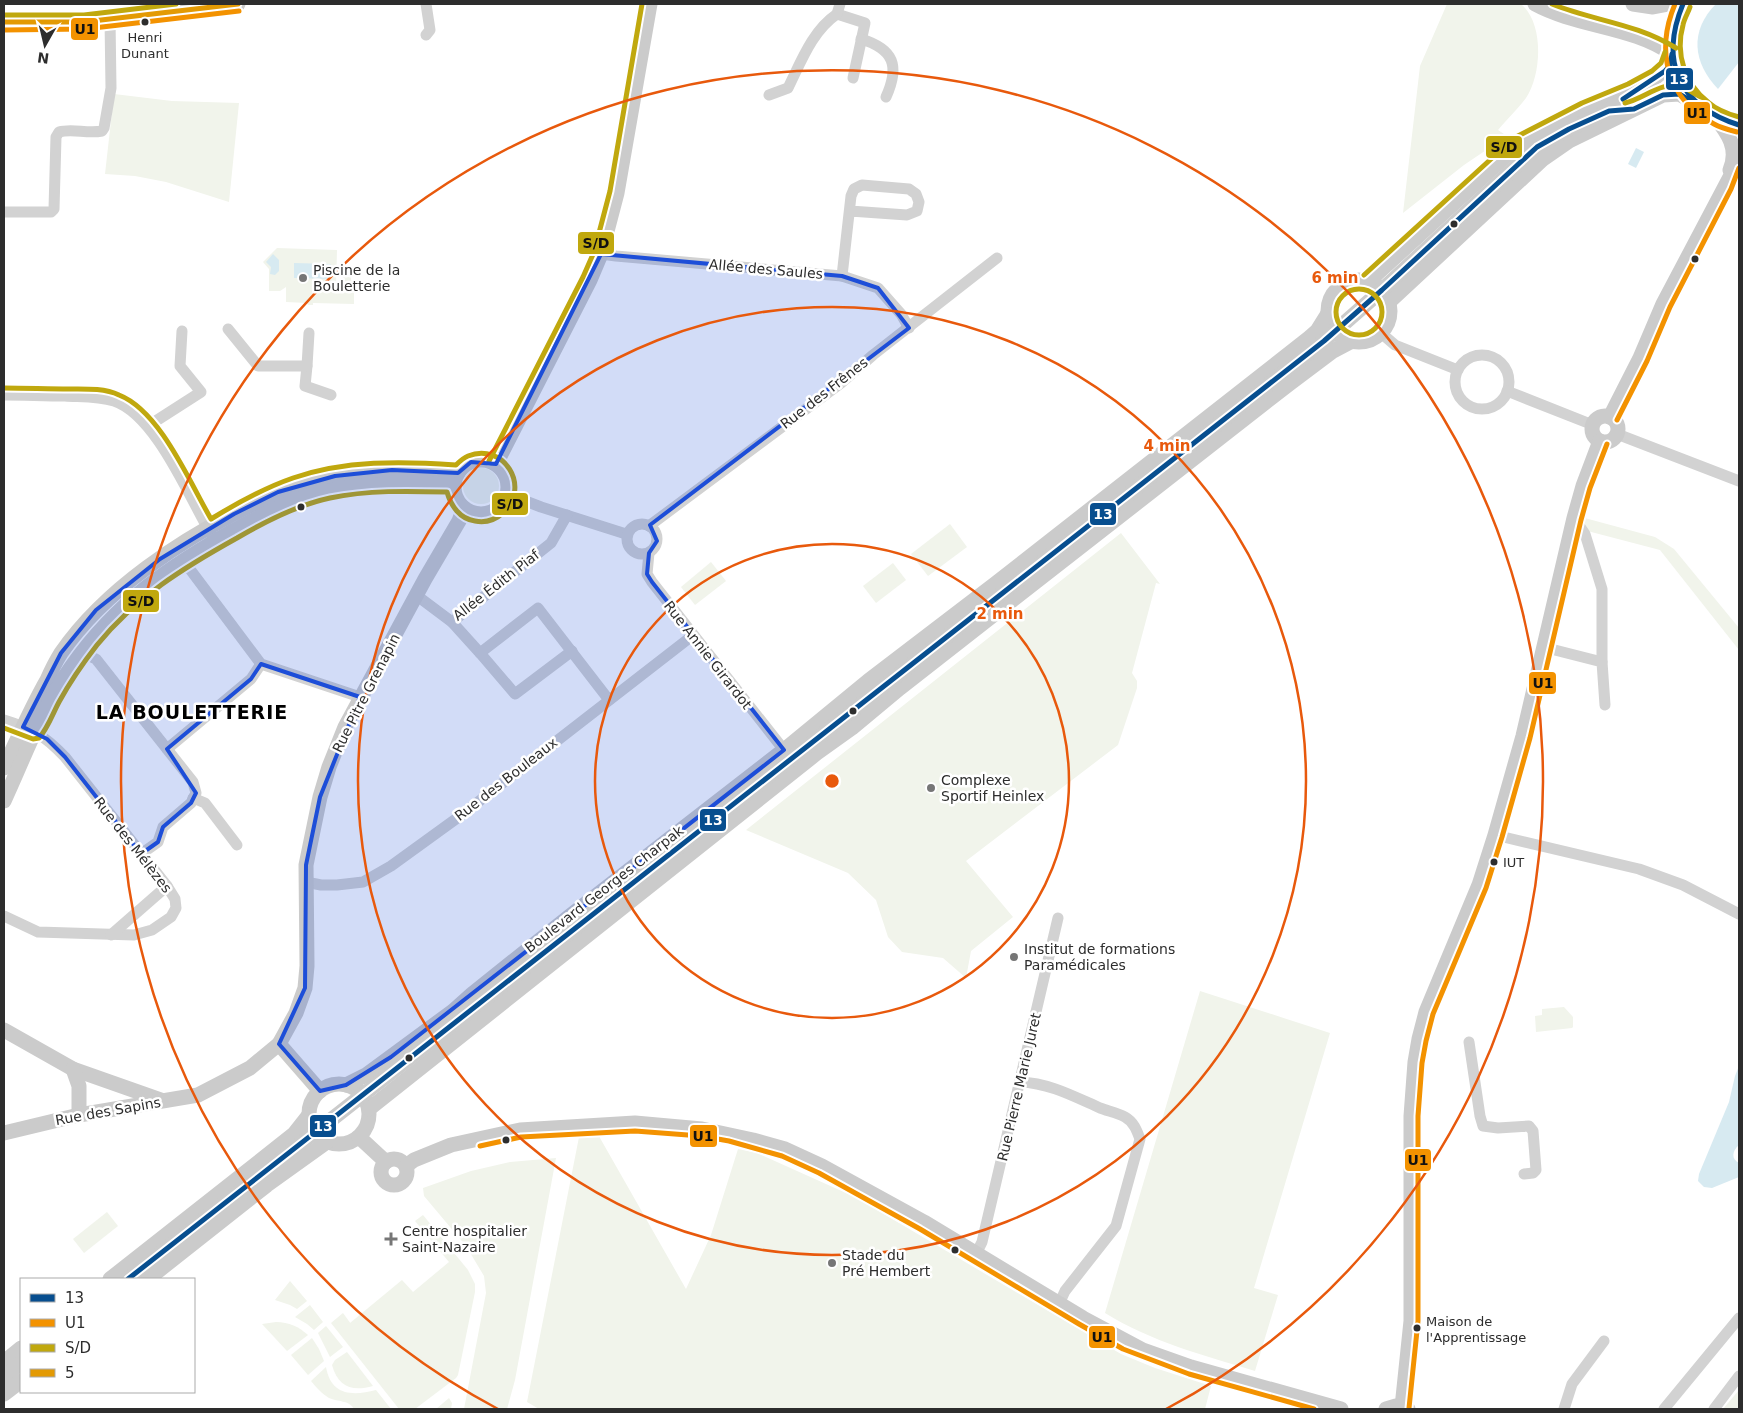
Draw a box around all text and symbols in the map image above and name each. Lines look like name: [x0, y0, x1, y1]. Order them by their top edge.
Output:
line badge: U1: [70, 17, 99, 41]
marker: Henri Dunant: [140, 17, 150, 27]
north arrow: [20, 20, 70, 70]
text: U1: [74, 21, 96, 37]
place label: Henri Dunant: [121, 30, 169, 61]
text: N: [36, 49, 50, 67]
line badge: 13: [1665, 67, 1694, 91]
text: 13: [1669, 71, 1689, 87]
line badge: U1: [1683, 101, 1711, 125]
text: U1: [1686, 105, 1708, 121]
line badge: S/D: [1485, 135, 1523, 159]
text: S/D: [1491, 139, 1517, 155]
unlabelled marker: [1449, 219, 1459, 229]
line badge: S/D: [577, 231, 615, 255]
text: S/D: [583, 235, 609, 251]
unlabelled marker: [1690, 254, 1700, 264]
street label: Allée des Saules: [708, 256, 824, 282]
place label: Piscine de la Bouletterie: [313, 262, 400, 294]
text: 6 min: [1311, 269, 1359, 287]
marker: Piscine de la Bouletterie: [297, 272, 309, 284]
street label: Rue des Frênes: [777, 354, 871, 432]
text: 4 min: [1143, 437, 1191, 455]
line badge: S/D: [491, 492, 529, 516]
text: S/D: [497, 496, 523, 512]
unlabelled marker: [296, 502, 306, 512]
line badge: 13: [1089, 502, 1117, 526]
text: 13: [1093, 506, 1113, 522]
street label: Allée Édith Piaf: [450, 546, 543, 624]
line badge: S/D: [122, 589, 160, 613]
text: S/D: [128, 593, 154, 609]
street label: Rue Annie Girardot: [661, 598, 756, 713]
text: 2 min: [976, 605, 1024, 623]
street label: Rue Pitre Grenapin: [329, 631, 403, 755]
line badge: U1: [1528, 671, 1557, 695]
text: U1: [1532, 675, 1554, 691]
district label: LA BOULETTERIE: [96, 701, 288, 723]
unlabelled marker: [848, 706, 858, 716]
street label: Rue des Bouleaux: [452, 734, 560, 824]
centre of rings: [823, 772, 841, 790]
place label: Complexe Sportif Heinlex: [941, 772, 1044, 804]
marker: Complexe Sportif Heinlex: [925, 782, 937, 794]
street label: Rue des Mélèzes: [91, 794, 175, 896]
line badge: 13: [699, 808, 727, 832]
text: 13: [703, 812, 723, 828]
street label: Boulevard Georges Charpak: [522, 822, 687, 956]
place label: IUT: [1503, 855, 1524, 870]
marker: IUT: [1489, 857, 1499, 867]
place label: Institut de formations Paramédicales: [1024, 941, 1175, 973]
marker: Institut de formations Paramédicales: [1008, 951, 1020, 963]
street label: Rue Pierre Marie Juret: [994, 1011, 1044, 1163]
unlabelled marker: [404, 1053, 414, 1063]
street label: Rue des Sapins: [54, 1094, 162, 1128]
line badge: 13: [309, 1114, 337, 1138]
text: 13: [313, 1118, 333, 1134]
line badge: U1: [689, 1124, 718, 1148]
text: U1: [692, 1128, 714, 1144]
unlabelled marker: [501, 1135, 511, 1145]
line badge: U1: [1404, 1148, 1432, 1172]
text: U1: [1407, 1152, 1429, 1168]
place label: Centre hospitalier Saint-Nazaire: [402, 1223, 527, 1255]
marker: Centre hospitalier Saint-Nazaire: [384, 1232, 398, 1246]
unlabelled marker: [950, 1245, 960, 1255]
place label: Stade du Pré Hembert: [842, 1247, 931, 1279]
marker: Stade du Pré Hembert: [826, 1257, 838, 1269]
legend: [20, 1278, 195, 1393]
text: 13: [65, 1289, 84, 1307]
text: U1: [65, 1314, 86, 1332]
place label: Maison de l'Apprentissage: [1426, 1314, 1526, 1345]
marker: Maison de l'Apprentissage: [1412, 1323, 1422, 1333]
line badge: U1: [1088, 1325, 1116, 1349]
text: U1: [1091, 1329, 1113, 1345]
text: S/D: [65, 1339, 91, 1357]
text: 5: [65, 1364, 75, 1382]

